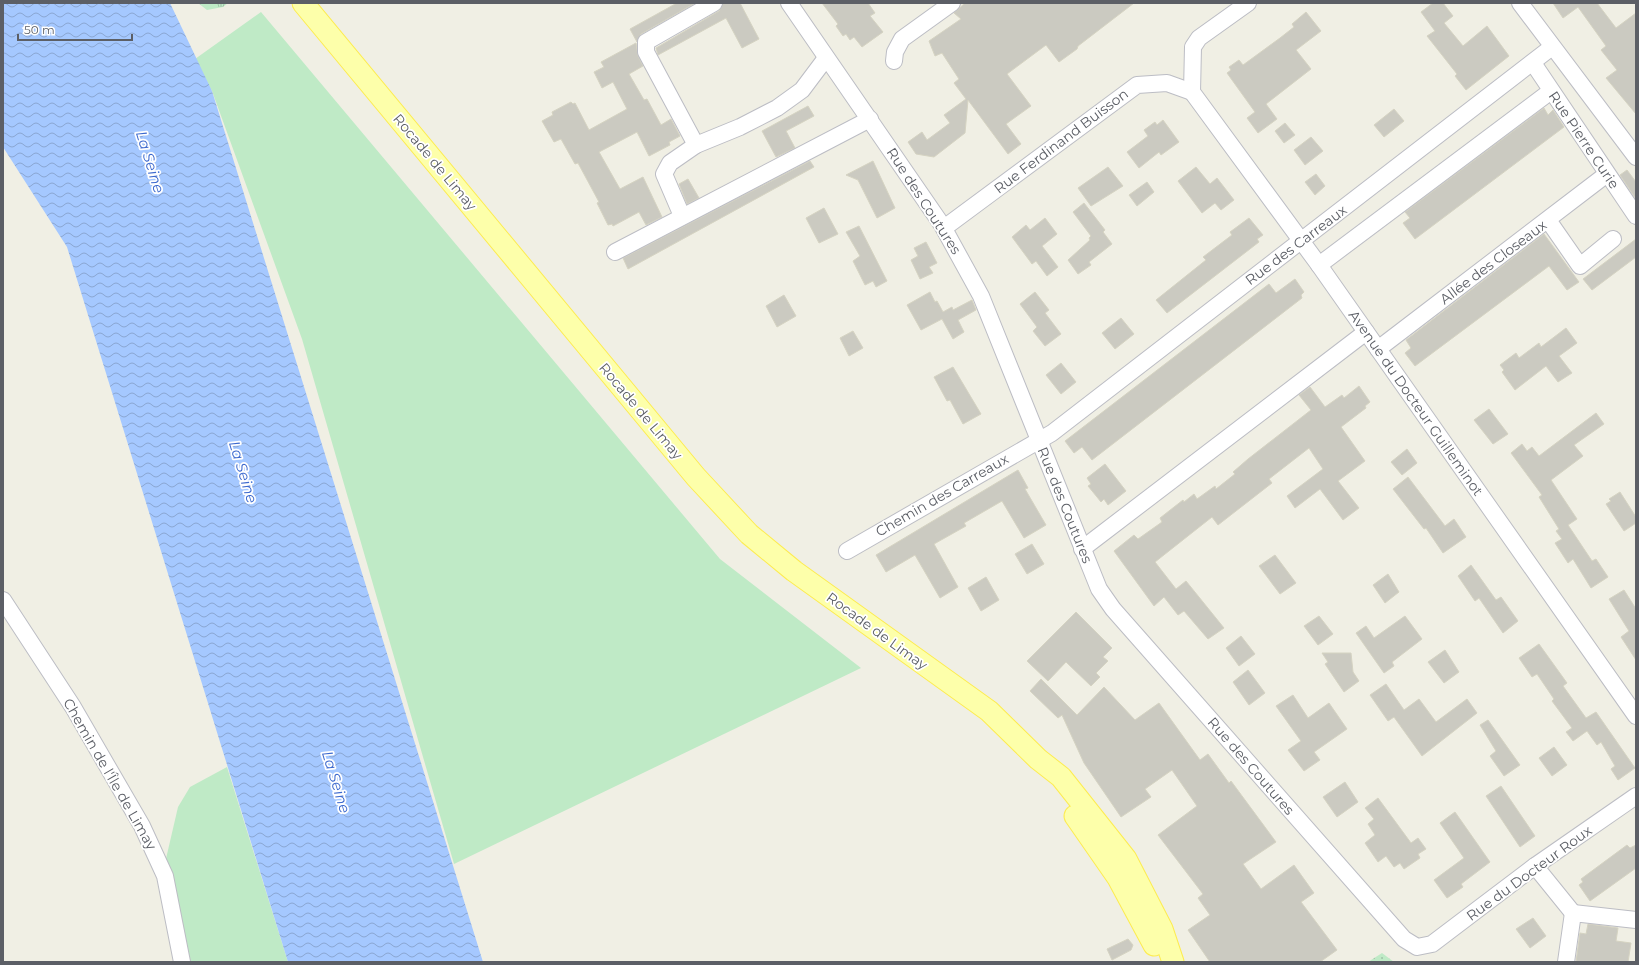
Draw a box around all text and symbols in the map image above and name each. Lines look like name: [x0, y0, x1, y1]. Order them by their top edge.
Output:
scale bar: [18, 16, 132, 42]
text: 50 m: [24, 22, 55, 37]
street label: Rue Ferdinand Buisson: [990, 85, 1132, 197]
street label: Rue Pierre Curie: [1545, 88, 1623, 192]
street label: Rocade de Limay: [389, 110, 481, 214]
water label: La Seine: [132, 128, 169, 195]
street label: Rue des Coutures: [883, 144, 965, 258]
street label: Rue des Carreaux: [1242, 201, 1351, 289]
street label: Allée des Closeaux: [1436, 216, 1550, 308]
street label: Avenue du Docteur Guilleminot: [1345, 307, 1487, 500]
street label: Rocade de Limay: [595, 359, 687, 463]
water label: La Seine: [225, 438, 262, 505]
street label: Rue des Coutures: [1033, 444, 1097, 566]
street label: Chemin des Carreaux: [872, 449, 1012, 540]
street label: Rocade de Limay: [823, 588, 931, 674]
street label: Chemin de l'Île de Limay: [59, 695, 161, 853]
street label: Rue des Coutures: [1204, 713, 1298, 819]
water label: La Seine: [318, 748, 355, 815]
street label: Rue du Docteur Roux: [1463, 821, 1596, 925]

